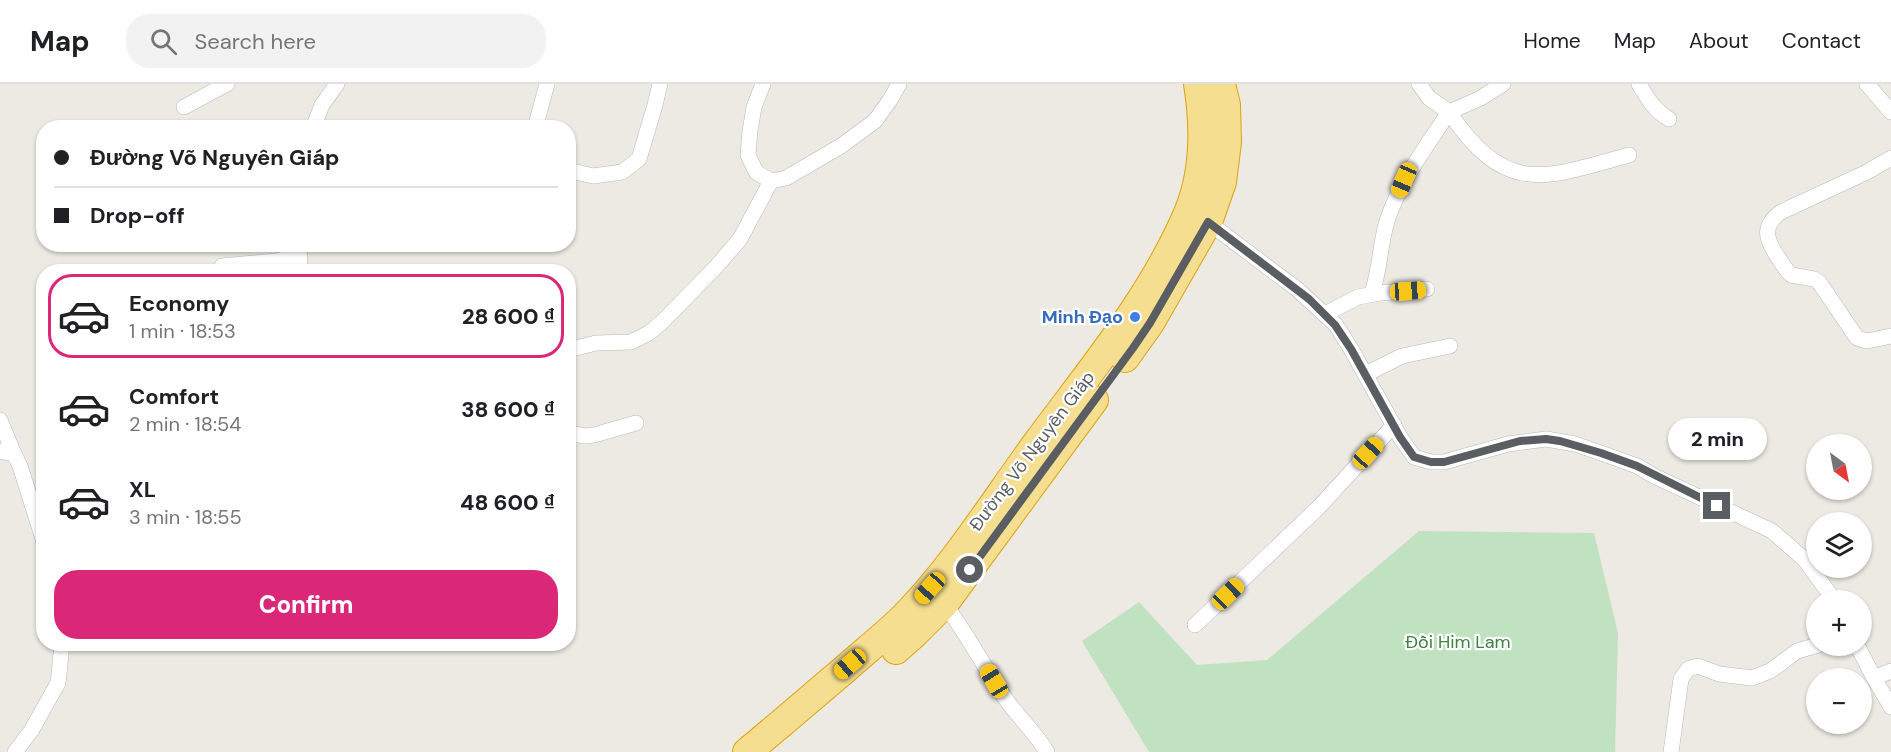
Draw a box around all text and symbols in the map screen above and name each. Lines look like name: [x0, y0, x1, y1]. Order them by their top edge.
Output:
search box: [126, 14, 546, 68]
text: Map: [30, 23, 90, 60]
icon: search: [147, 25, 180, 58]
text: Search here: [195, 27, 316, 56]
text: Home: [1523, 27, 1581, 55]
text: Map: [1614, 27, 1656, 55]
text: About: [1689, 27, 1749, 55]
text: Contact: [1782, 27, 1861, 55]
text: Đường Võ Nguyên Giáp: [90, 143, 340, 172]
car: [1389, 160, 1419, 200]
text: Drop-off: [90, 201, 185, 230]
car: [1389, 281, 1427, 301]
icon: car: [57, 289, 111, 343]
text: Economy: [129, 289, 229, 318]
text: 28 600 ₫: [462, 302, 555, 331]
place label: Minh Đạo: [1042, 305, 1123, 329]
marker: Minh Đạo: [1128, 310, 1142, 324]
text: 1 min · 18:53: [129, 318, 236, 344]
street label: Đường Võ Nguyên Giáp: [964, 366, 1100, 536]
icon: car: [57, 382, 111, 436]
text: Comfort: [129, 382, 219, 411]
text: 38 600 ₫: [461, 395, 555, 424]
text: 2 min · 18:54: [129, 411, 241, 437]
callout: 2 min: [1668, 419, 1766, 461]
text: 2 min: [1691, 426, 1744, 452]
car: [1349, 434, 1387, 472]
north arrow: [1806, 434, 1872, 500]
map controls: [1806, 434, 1872, 734]
icon: car: [57, 475, 111, 529]
text: XL: [129, 475, 156, 504]
text: 48 600 ₫: [460, 488, 555, 517]
route end: [1703, 492, 1730, 519]
text: 3 min · 18:55: [129, 504, 242, 530]
button: layers: [1806, 512, 1872, 578]
route start: [956, 556, 983, 583]
car: [911, 569, 949, 607]
button: Confirm: [54, 570, 558, 639]
car: [1209, 575, 1247, 613]
button: +: [1806, 590, 1872, 656]
park label: Đồi Him Lam: [1405, 630, 1511, 654]
car: [831, 645, 869, 683]
car: [977, 661, 1011, 701]
button: −: [1806, 668, 1872, 734]

